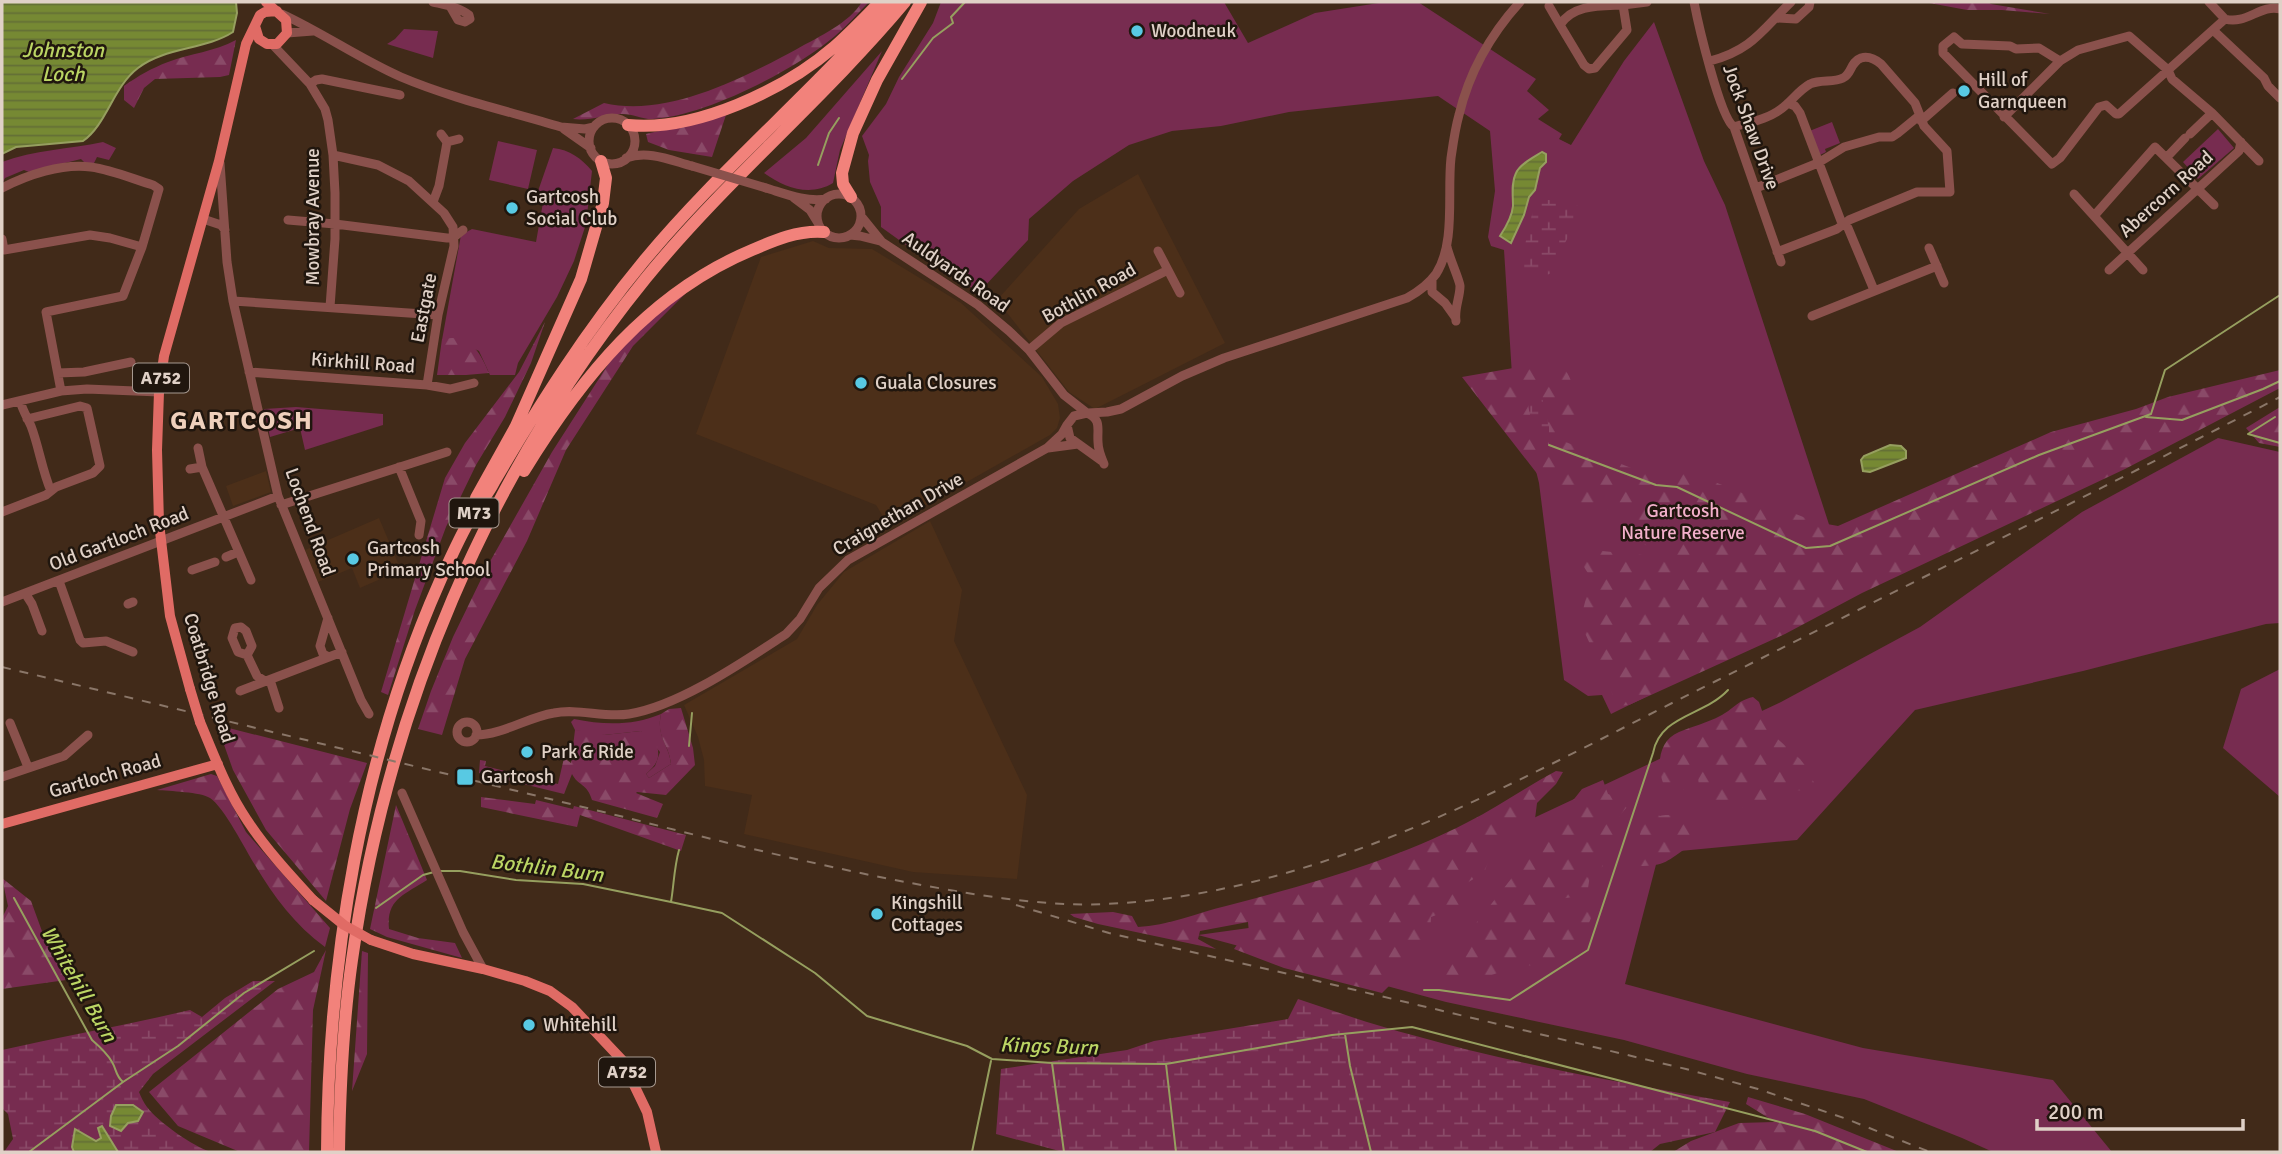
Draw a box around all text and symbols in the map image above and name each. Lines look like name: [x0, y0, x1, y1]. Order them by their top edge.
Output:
place label: Woodneuk: [1151, 19, 1237, 43]
marker: Woodneuk: [1129, 23, 1145, 39]
water label: Johnston Loch: [22, 37, 105, 87]
street label: Jock Shaw Drive: [1717, 61, 1785, 193]
place label: Hill of Garnqueen: [1978, 68, 2067, 114]
marker: Hill of Garnqueen: [1956, 83, 1972, 99]
street label: Abercorn Road: [2114, 145, 2218, 243]
street label: Mowbray Avenue: [301, 148, 325, 286]
place label: Gartcosh Social Club: [526, 185, 617, 231]
marker: Gartcosh Social Club: [504, 200, 520, 216]
street label: Auldyards Road: [898, 226, 1014, 318]
street label: Bothlin Road: [1038, 257, 1140, 329]
street label: Eastgate: [405, 271, 443, 345]
street label: Kirkhill Road: [310, 347, 416, 379]
road number: A752: [133, 364, 189, 392]
place label: Guala Closures: [875, 371, 997, 395]
marker: Guala Closures: [853, 375, 869, 391]
district label: GARTCOSH: [170, 405, 314, 437]
street label: Lochend Road: [279, 465, 341, 579]
street label: Craignethan Drive: [828, 467, 968, 561]
road number: M73: [449, 499, 498, 528]
park label: Gartcosh Nature Reserve: [1621, 499, 1745, 545]
street label: Old Gartloch Road: [46, 501, 192, 577]
place label: Gartcosh Primary School: [367, 536, 490, 582]
marker: Gartcosh Primary School: [345, 551, 361, 567]
street label: Coatbridge Road: [178, 610, 240, 746]
place label: Park & Ride: [541, 740, 634, 764]
marker: Park & Ride: [519, 744, 535, 760]
street label: Gartloch Road: [46, 749, 164, 803]
place label: Gartcosh: [481, 765, 554, 789]
marker: Gartcosh: [455, 767, 475, 787]
water label: Bothlin Burn: [489, 848, 605, 888]
place label: Kingshill Cottages: [891, 891, 963, 937]
marker: Kingshill Cottages: [869, 906, 885, 922]
water label: Whitehill Burn: [35, 921, 123, 1047]
place label: Whitehill: [543, 1013, 617, 1037]
marker: Whitehill: [521, 1017, 537, 1033]
water label: Kings Burn: [1000, 1031, 1099, 1061]
road number: A752: [599, 1058, 655, 1086]
scale bar: [2037, 1088, 2244, 1132]
text: 200 m: [2048, 1099, 2103, 1125]

